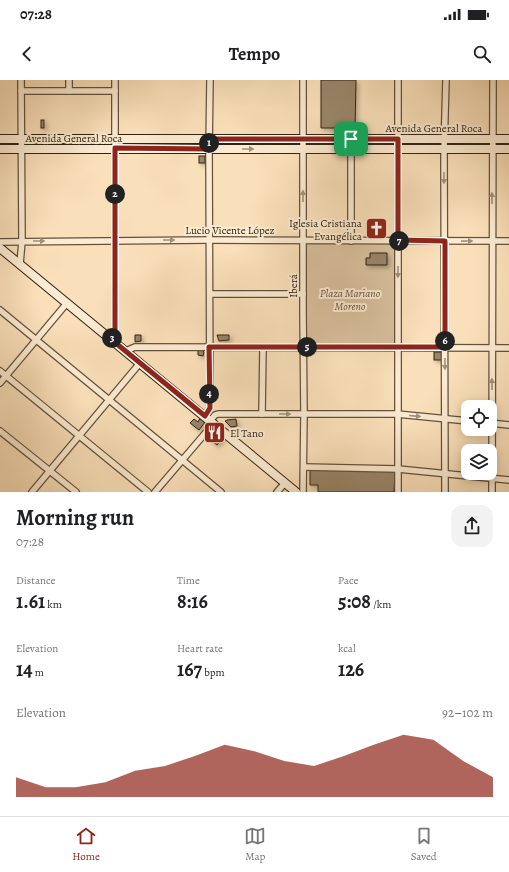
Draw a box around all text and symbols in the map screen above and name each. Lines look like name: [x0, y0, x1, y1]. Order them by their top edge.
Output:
text: 07:28: [20, 4, 52, 24]
text: Tempo: [229, 42, 280, 66]
icon: back: [16, 43, 38, 65]
icon: search: [471, 43, 493, 65]
street label: Avenida General Roca: [385, 121, 483, 136]
pin: [334, 122, 368, 156]
icon: arrive: [340, 128, 362, 150]
street label: Avenida General Roca: [25, 131, 123, 146]
pin: 1: [199, 133, 219, 153]
text: 1: [207, 135, 211, 150]
one-way arrow: [242, 146, 255, 152]
one-way arrow: [441, 172, 447, 185]
pin: 2: [105, 184, 125, 204]
text: 2: [112, 186, 118, 201]
one-way arrow: [300, 189, 306, 202]
one-way arrow: [489, 191, 495, 204]
place label: Iglesia Cristiana Evangélica: [289, 216, 363, 244]
church icon: Iglesia Cristiana Evangélica: [364, 216, 390, 242]
street label: Lucio Vicente López: [185, 223, 275, 238]
pin: 7: [389, 231, 409, 251]
text: 7: [397, 233, 401, 248]
one-way arrow: [163, 237, 176, 243]
one-way arrow: [33, 238, 46, 244]
one-way arrow: [461, 238, 474, 244]
one-way arrow: [395, 266, 401, 279]
street label: Iberá: [286, 273, 301, 298]
park label: Plaza Mariano Moreno: [320, 286, 381, 314]
pin: 3: [102, 328, 122, 348]
text: 3: [110, 330, 114, 345]
pin: 6: [435, 331, 455, 351]
text: 6: [442, 333, 448, 348]
pin: 5: [297, 337, 317, 357]
text: 5: [305, 339, 309, 354]
one-way arrow: [442, 358, 448, 371]
one-way arrow: [489, 377, 495, 390]
pin: 4: [199, 384, 219, 404]
text: 4: [206, 386, 212, 401]
map controls: [461, 400, 497, 480]
button: locate: [461, 400, 497, 436]
one-way arrow: [279, 411, 292, 417]
one-way arrow: [409, 413, 421, 419]
restaurant icon: El Tano: [201, 420, 227, 446]
place label: El Tano: [230, 426, 264, 441]
button: layers: [461, 444, 497, 480]
text: Morning run: [16, 503, 134, 533]
button: share: [451, 505, 493, 547]
text: 07:28: [16, 533, 44, 550]
text: Distance: [16, 573, 55, 588]
text: Time: [177, 573, 200, 588]
text: Pace: [338, 573, 358, 588]
text: 1.61: [16, 588, 45, 615]
text: 8:16: [177, 588, 208, 615]
text: 5:08: [338, 588, 371, 615]
text: km: [45, 597, 62, 612]
text: /km: [371, 597, 391, 612]
text: Elevation: [16, 641, 58, 656]
text: Heart rate: [177, 641, 223, 656]
text: kcal: [338, 641, 356, 656]
text: 14: [16, 656, 33, 683]
text: 167: [177, 656, 202, 683]
text: 126: [338, 656, 364, 683]
text: m: [33, 665, 44, 680]
text: bpm: [202, 665, 225, 680]
text: Elevation: [16, 704, 66, 721]
text: 92–102 m: [442, 704, 493, 721]
tab: Home: [72, 825, 100, 864]
tab: Map: [244, 825, 266, 864]
tab: Saved: [411, 825, 437, 864]

